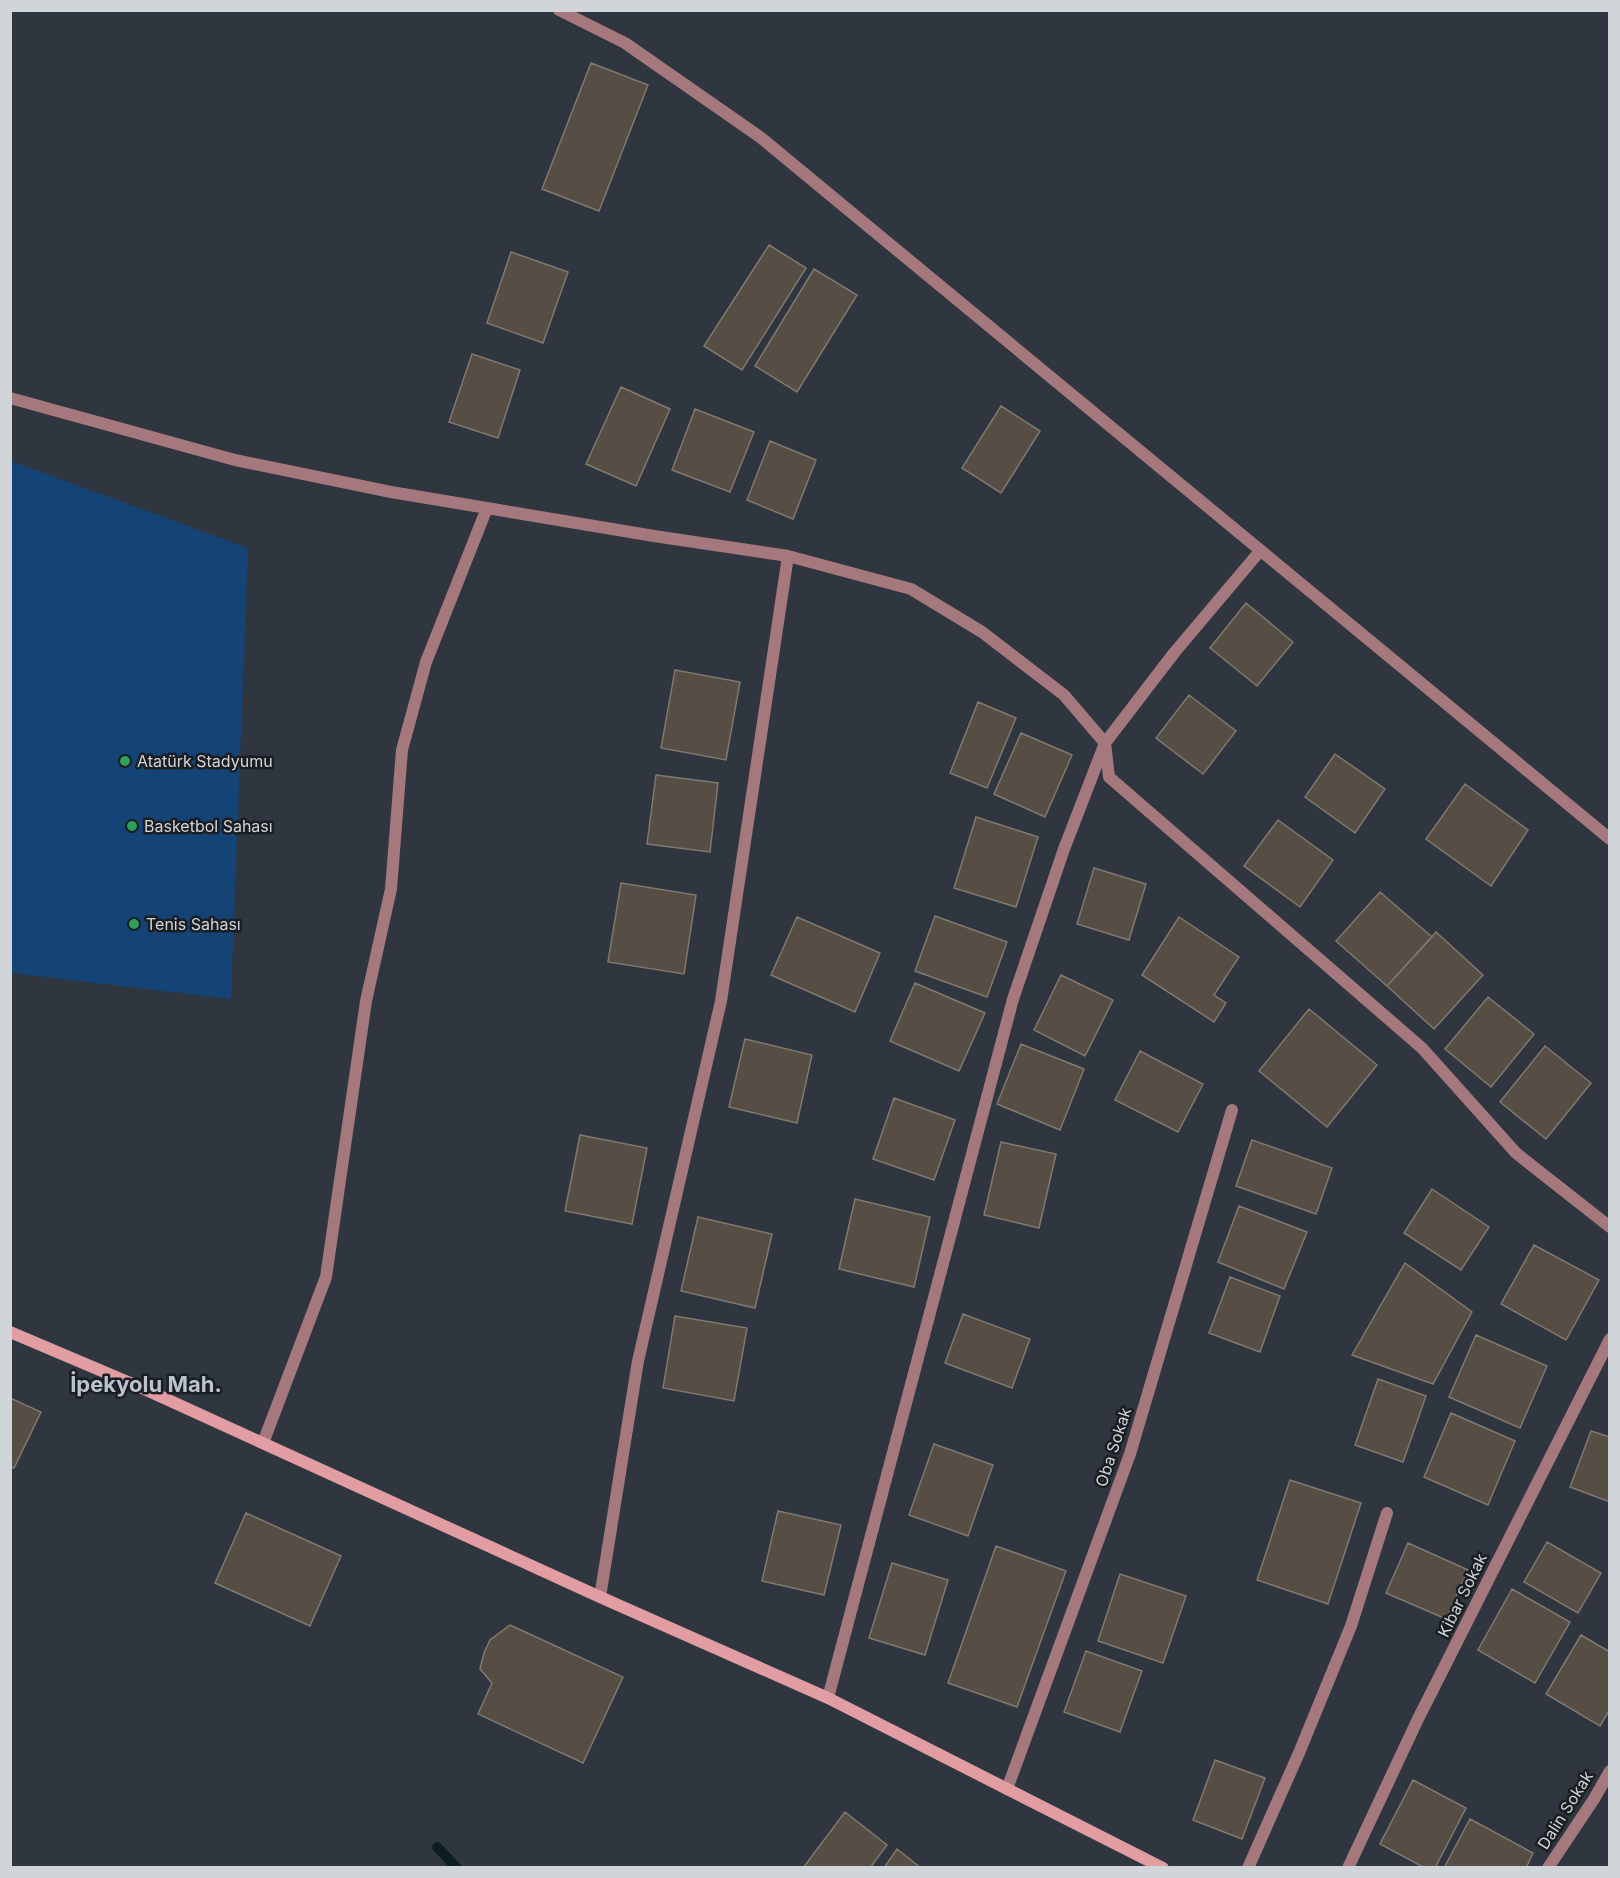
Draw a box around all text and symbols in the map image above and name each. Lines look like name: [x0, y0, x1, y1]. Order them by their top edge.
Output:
place label: Atatürk Stadyumu: [137, 751, 273, 771]
marker: Atatürk Stadyumu: [118, 754, 132, 768]
place label: Basketbol Sahası: [144, 816, 273, 836]
marker: Basketbol Sahası: [125, 819, 139, 833]
place label: Tenis Sahası: [146, 914, 241, 934]
marker: Tenis Sahası: [127, 917, 141, 931]
district label: İpekyolu Mah.: [70, 1371, 222, 1397]
street label: Oba Sokak: [1091, 1405, 1135, 1489]
street label: Kibar Sokak: [1433, 1550, 1491, 1640]
street label: Dalin Sokak: [1533, 1767, 1597, 1853]

